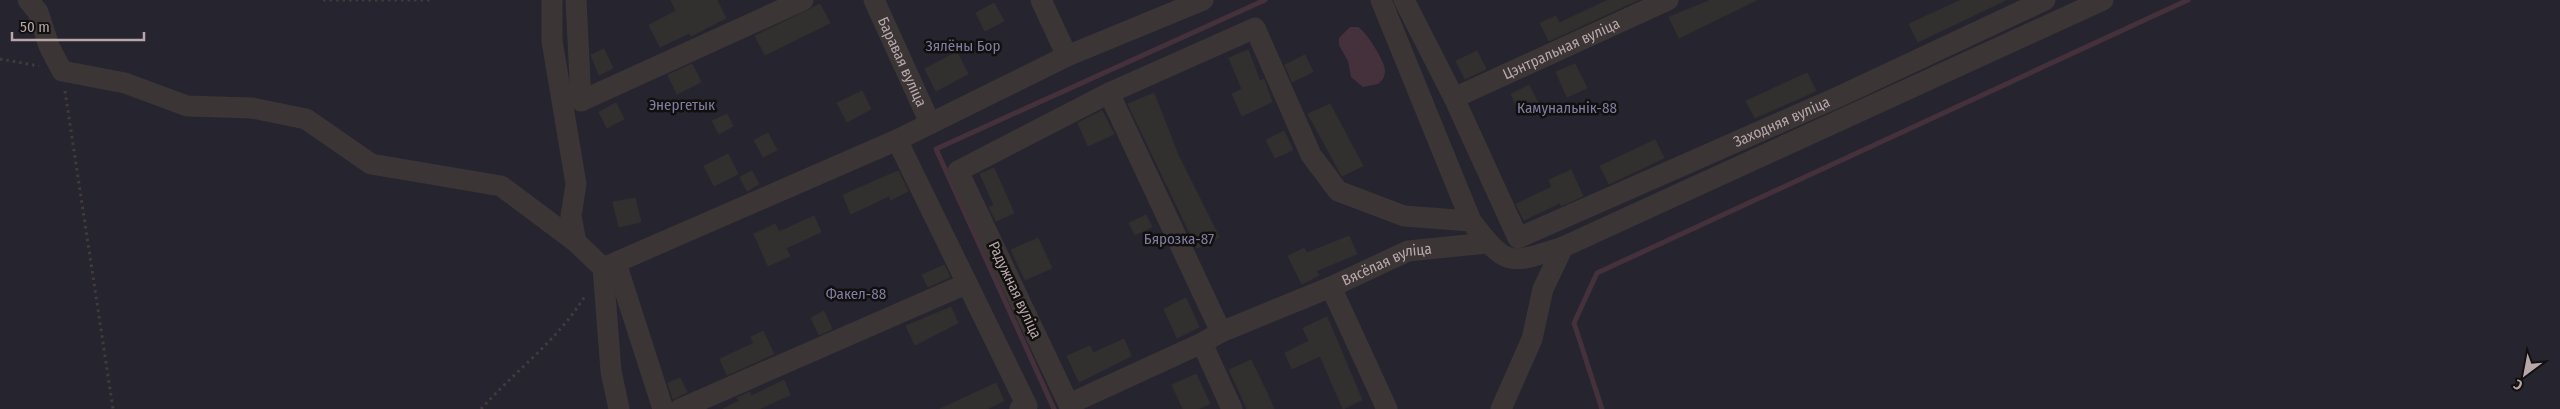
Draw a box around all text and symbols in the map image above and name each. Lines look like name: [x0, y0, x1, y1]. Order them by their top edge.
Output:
scale bar: [12, 10, 145, 42]
street label: Баравая вуліца: [874, 14, 930, 110]
street label: Цэнтральная вуліца: [1500, 14, 1623, 83]
text: 50 m: [20, 18, 50, 36]
park label: Зялёны Бор: [926, 37, 1000, 55]
street label: Заходняя вуліца: [1731, 93, 1833, 151]
park label: Энергетык: [649, 96, 715, 114]
park label: Камунальнік-88: [1517, 99, 1617, 117]
park label: Бярозка-87: [1144, 230, 1214, 248]
street label: Радужная вуліца: [985, 239, 1045, 341]
street label: Вясёлая вуліца: [1339, 240, 1432, 290]
park label: Факел-88: [826, 285, 886, 303]
north arrow: [2500, 349, 2550, 399]
text: С: [2510, 375, 2526, 394]

